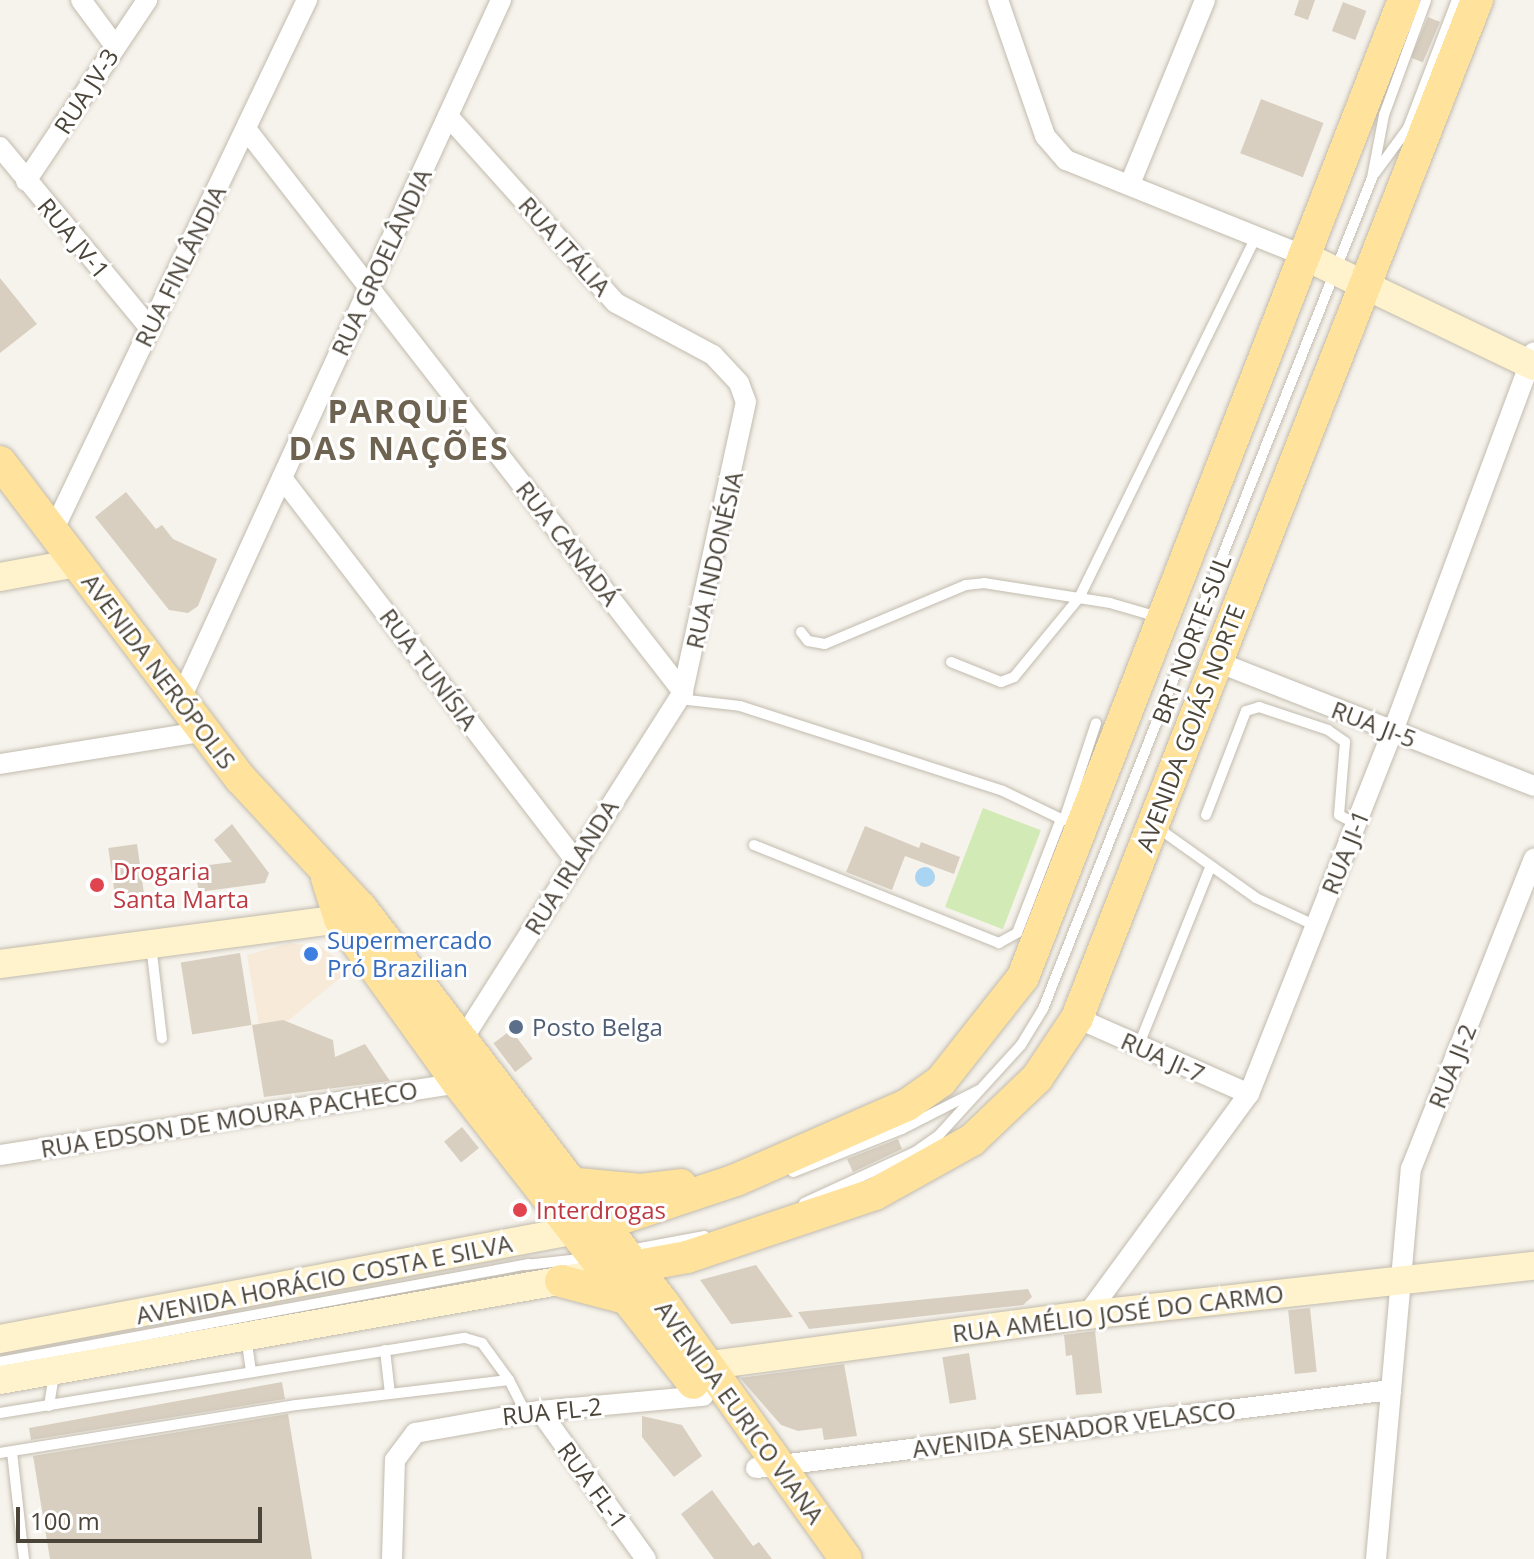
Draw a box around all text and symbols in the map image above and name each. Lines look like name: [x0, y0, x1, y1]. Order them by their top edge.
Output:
street label: RUA JV-3: [48, 43, 124, 139]
street label: RUA GROELÂNDIA: [325, 164, 437, 360]
street label: RUA FINLÂNDIA: [128, 181, 232, 351]
street label: RUA ITÁLIA: [513, 191, 617, 301]
street label: RUA JV-1: [32, 192, 116, 284]
district label: PARQUE DAS NAÇÕES: [288, 393, 510, 468]
street label: RUA INDONÉSIA: [680, 469, 748, 651]
street label: RUA CANADÁ: [511, 475, 625, 611]
street label: BRT NORTE-SUL: [1146, 550, 1236, 728]
street label: AVENIDA NERÓPOLIS: [76, 568, 242, 774]
street label: AVENIDA GOIÁS NORTE: [1130, 601, 1250, 855]
street label: RUA TUNÍSIA: [374, 603, 484, 735]
street label: RUA JI-5: [1328, 695, 1420, 753]
street label: RUA IRLANDA: [518, 794, 624, 940]
street label: RUA JI-1: [1315, 806, 1375, 898]
place label: Drogaria Santa Marta: [113, 857, 249, 913]
marker: Drogaria Santa Marta: [88, 876, 106, 894]
place label: Supermercado Pró Brazilian: [327, 926, 492, 982]
marker: Supermercado Pró Brazilian: [302, 945, 320, 963]
place label: Posto Belga: [532, 1013, 663, 1041]
marker: Posto Belga: [507, 1018, 525, 1036]
street label: RUA JI-2: [1422, 1020, 1482, 1112]
street label: RUA JI-7: [1117, 1026, 1209, 1088]
street label: RUA EDSON DE MOURA PACHECO: [39, 1075, 419, 1163]
place label: Interdrogas: [536, 1196, 666, 1224]
marker: Interdrogas: [511, 1201, 529, 1219]
street label: AVENIDA HORÁCIO COSTA E SILVA: [134, 1228, 514, 1330]
street label: RUA AMÉLIO JOSÉ DO CARMO: [951, 1278, 1285, 1348]
street label: AVENIDA EURICO VIANA: [650, 1295, 830, 1529]
street label: RUA FL-2: [501, 1391, 603, 1431]
street label: AVENIDA SENADOR VELASCO: [911, 1395, 1237, 1463]
street label: RUA FL-1: [552, 1436, 634, 1534]
scale bar: [20, 1491, 266, 1541]
text: 100 m: [30, 1504, 100, 1537]

